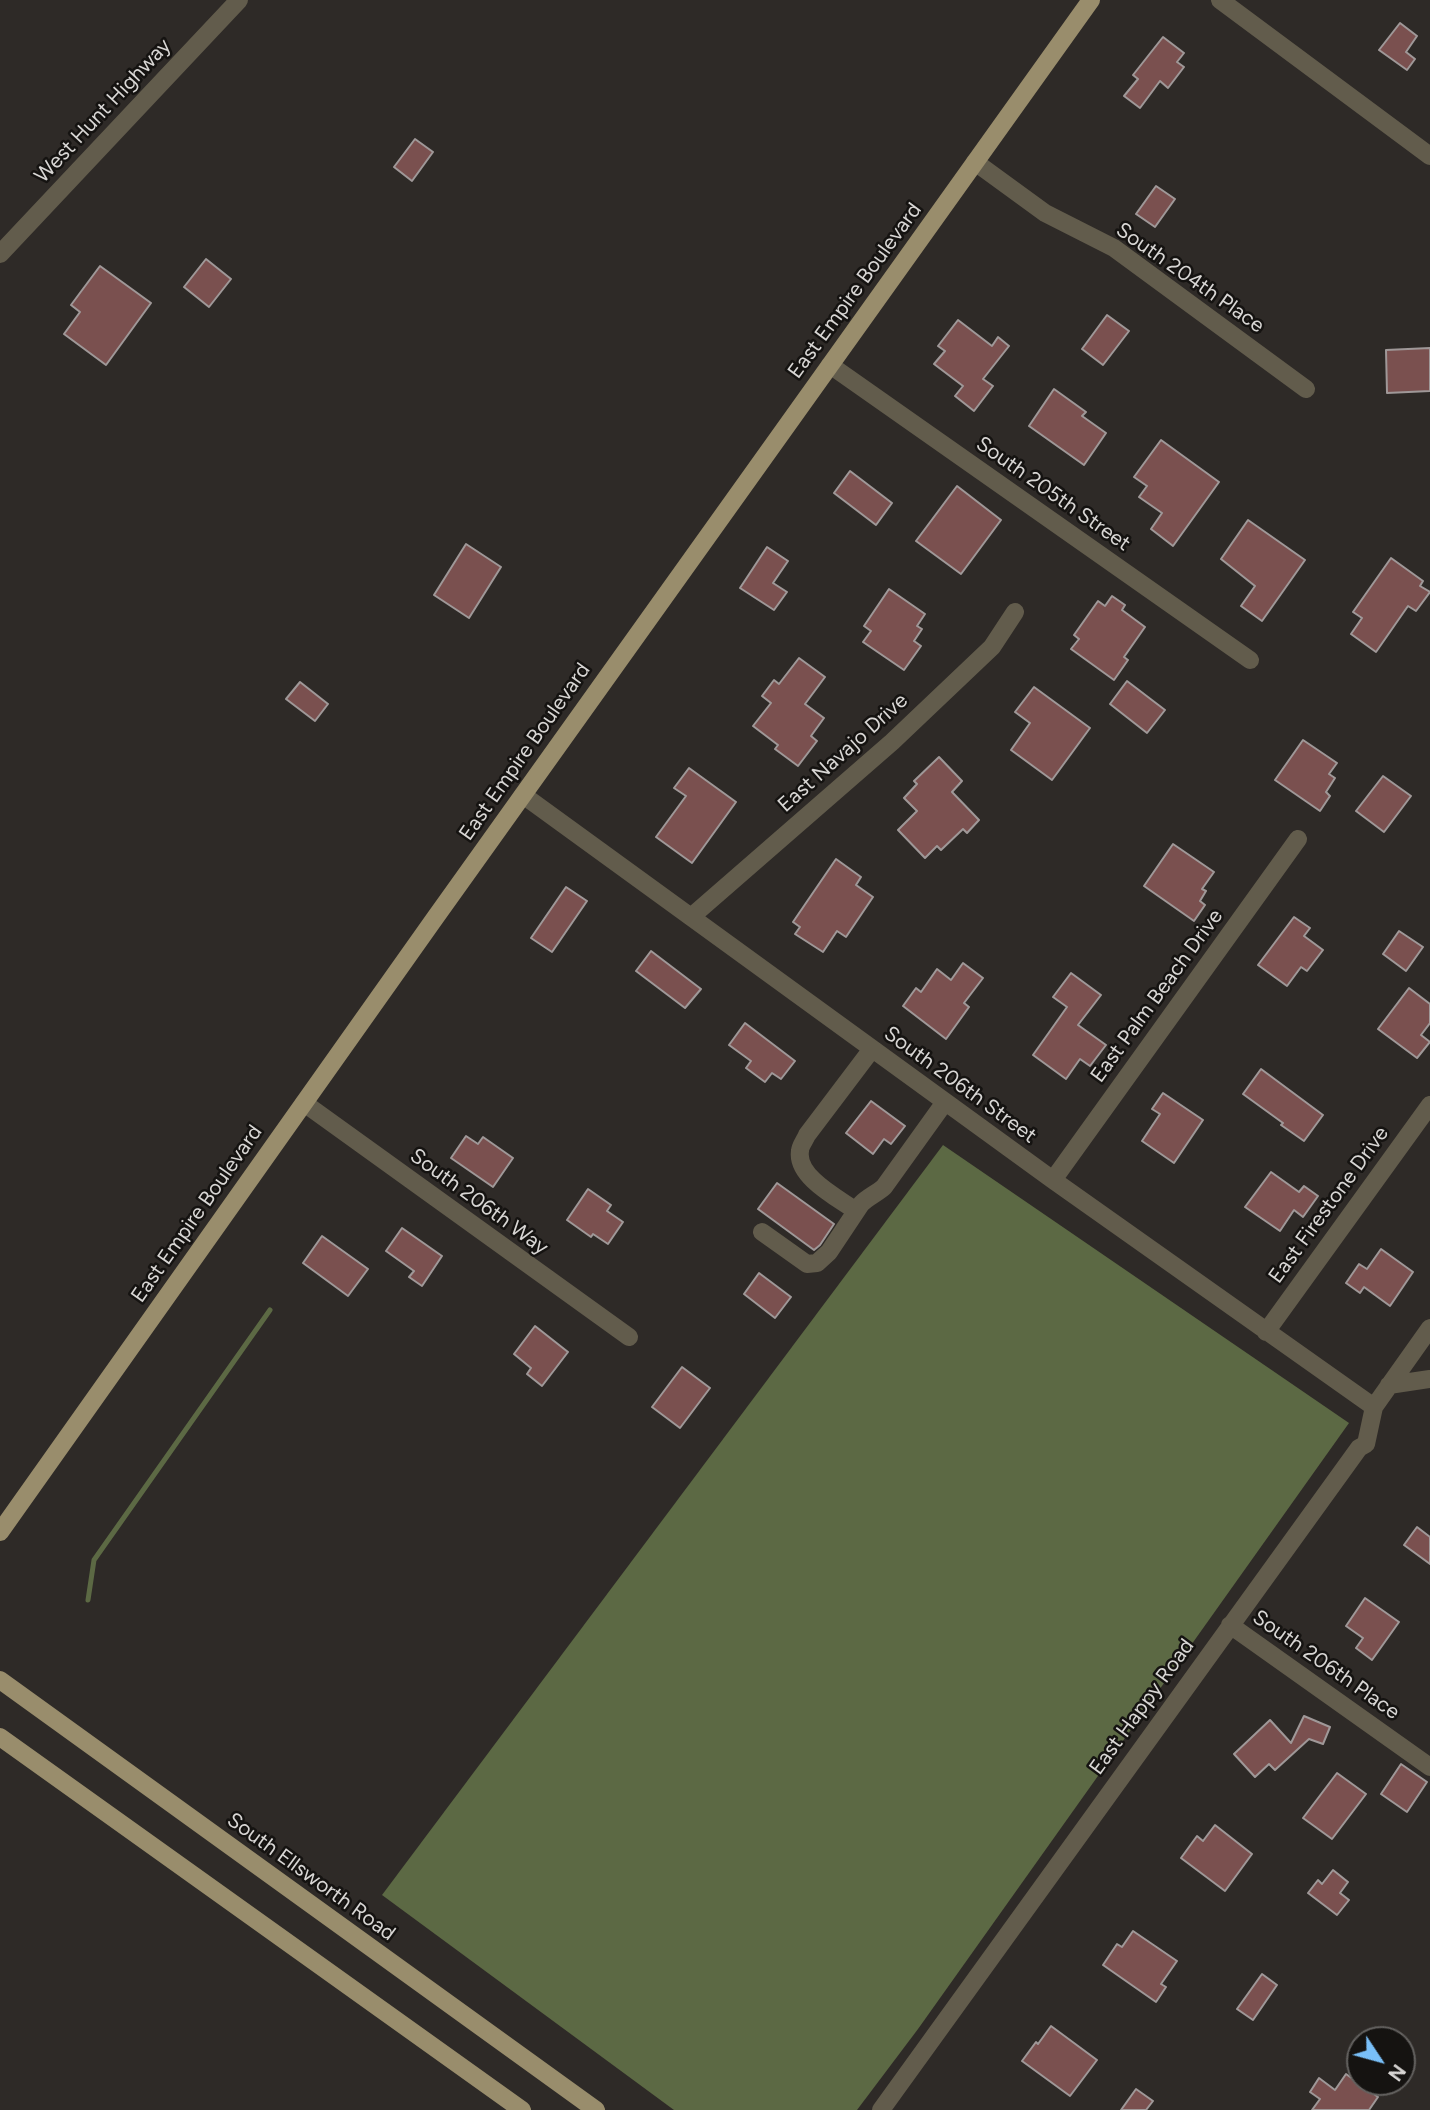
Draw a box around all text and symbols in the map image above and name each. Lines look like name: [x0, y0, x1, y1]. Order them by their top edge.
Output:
street label: West Hunt Highway: [30, 34, 176, 188]
street label: East Empire Boulevard: [783, 198, 927, 384]
street label: South 204th Place: [1111, 217, 1269, 339]
street label: South 205th Street: [971, 431, 1135, 557]
street label: East Empire Boulevard: [454, 658, 596, 846]
street label: East Navajo Drive: [773, 688, 913, 818]
street label: East Palm Beach Drive: [1086, 904, 1228, 1088]
street label: South 206th Street: [879, 1021, 1041, 1149]
street label: East Empire Boulevard: [126, 1120, 268, 1308]
street label: East Firestone Drive: [1264, 1122, 1394, 1288]
street label: South 206th Way: [405, 1143, 553, 1261]
street label: South 206th Place: [1248, 1605, 1404, 1725]
street label: East Happy Road: [1084, 1634, 1200, 1780]
street label: South Ellsworth Road: [222, 1808, 400, 1946]
north arrow: [1346, 2026, 1416, 2096]
text: N: [1383, 2060, 1410, 2085]

